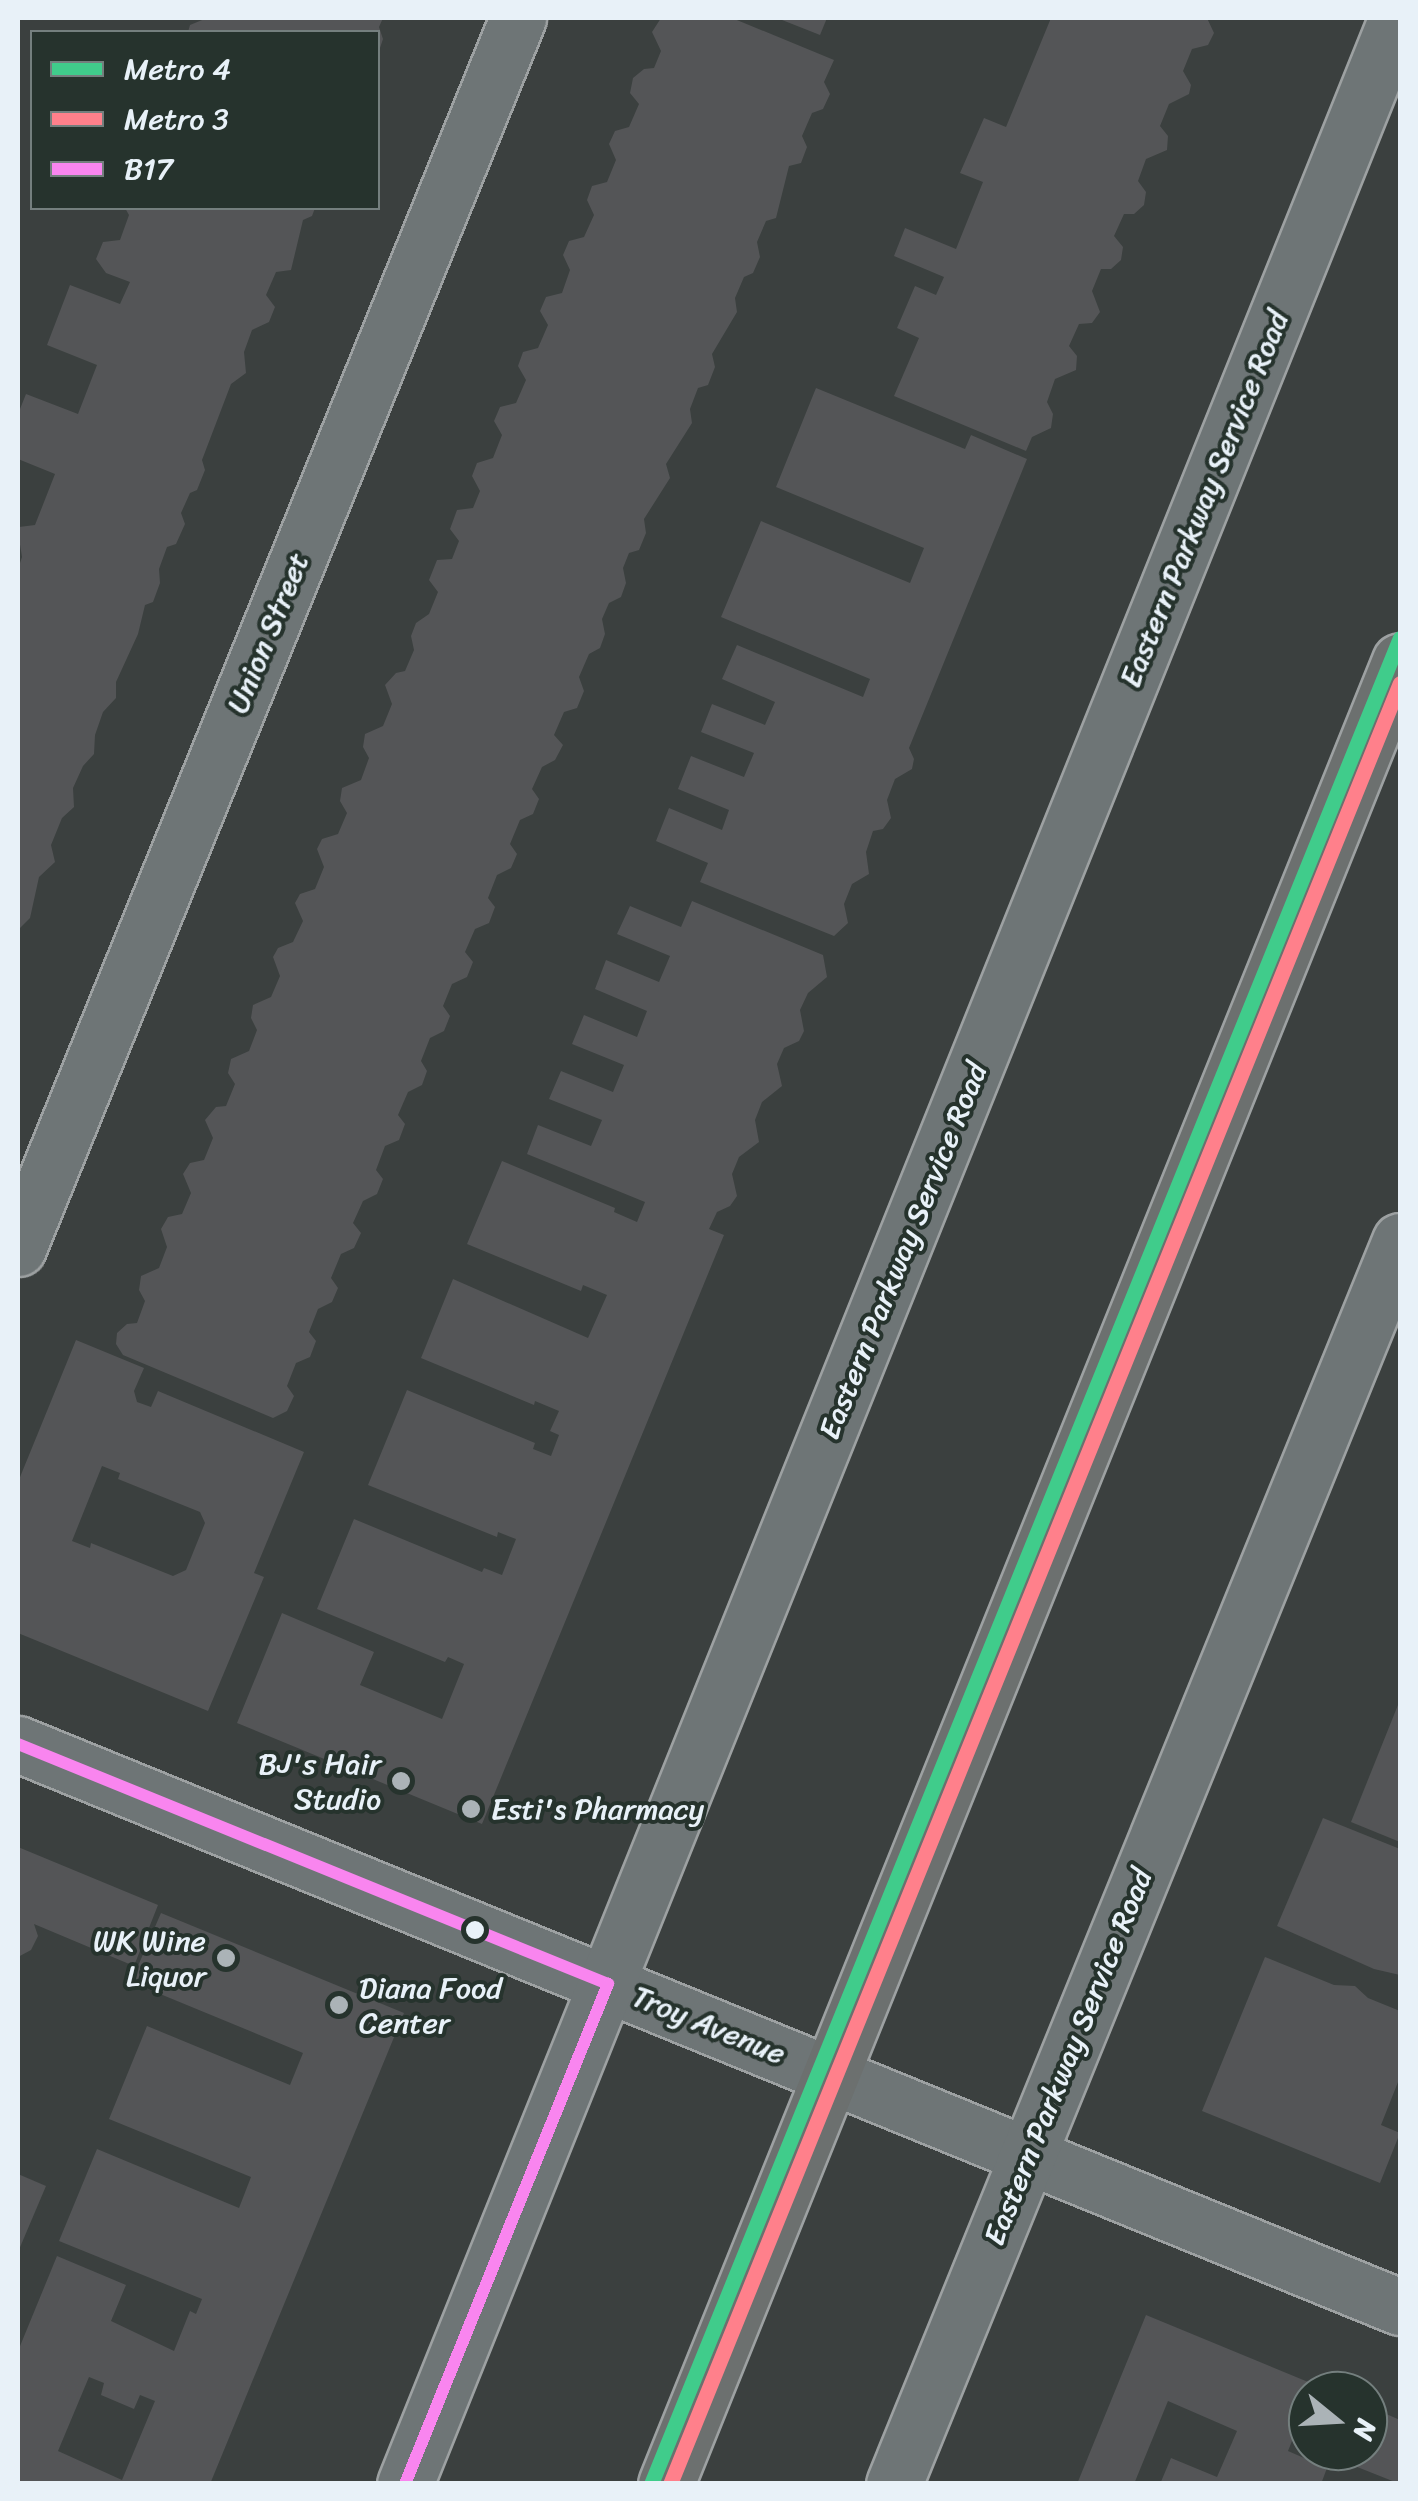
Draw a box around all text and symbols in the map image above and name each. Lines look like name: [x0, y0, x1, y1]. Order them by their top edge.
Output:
legend: [30, 30, 380, 210]
text: Metro 4: [124, 42, 231, 96]
text: Metro 3: [124, 92, 229, 146]
text: B17: [124, 142, 173, 196]
street label: Eastern Parkway Service Road: [1112, 306, 1296, 692]
street label: Union Street: [219, 547, 317, 719]
street label: Eastern Parkway Service Road: [811, 1058, 995, 1444]
place label: BJ's Hair Studio: [258, 1746, 381, 1816]
marker: BJ's Hair Studio: [390, 1770, 412, 1792]
place label: Esti's Pharmacy: [491, 1791, 704, 1827]
marker: Esti's Pharmacy: [460, 1798, 482, 1820]
street label: Eastern Parkway Service Road: [976, 1864, 1160, 2250]
unlabelled marker: [465, 1920, 485, 1940]
place label: WK Wine Liquor: [94, 1923, 206, 1994]
marker: WK Wine Liquor: [215, 1947, 237, 1969]
place label: Diana Food Center: [359, 1970, 502, 2040]
street label: Troy Avenue: [628, 1978, 790, 2072]
marker: Diana Food Center: [328, 1994, 350, 2016]
north arrow: [1288, 2371, 1388, 2471]
text: N: [1339, 2413, 1391, 2447]

